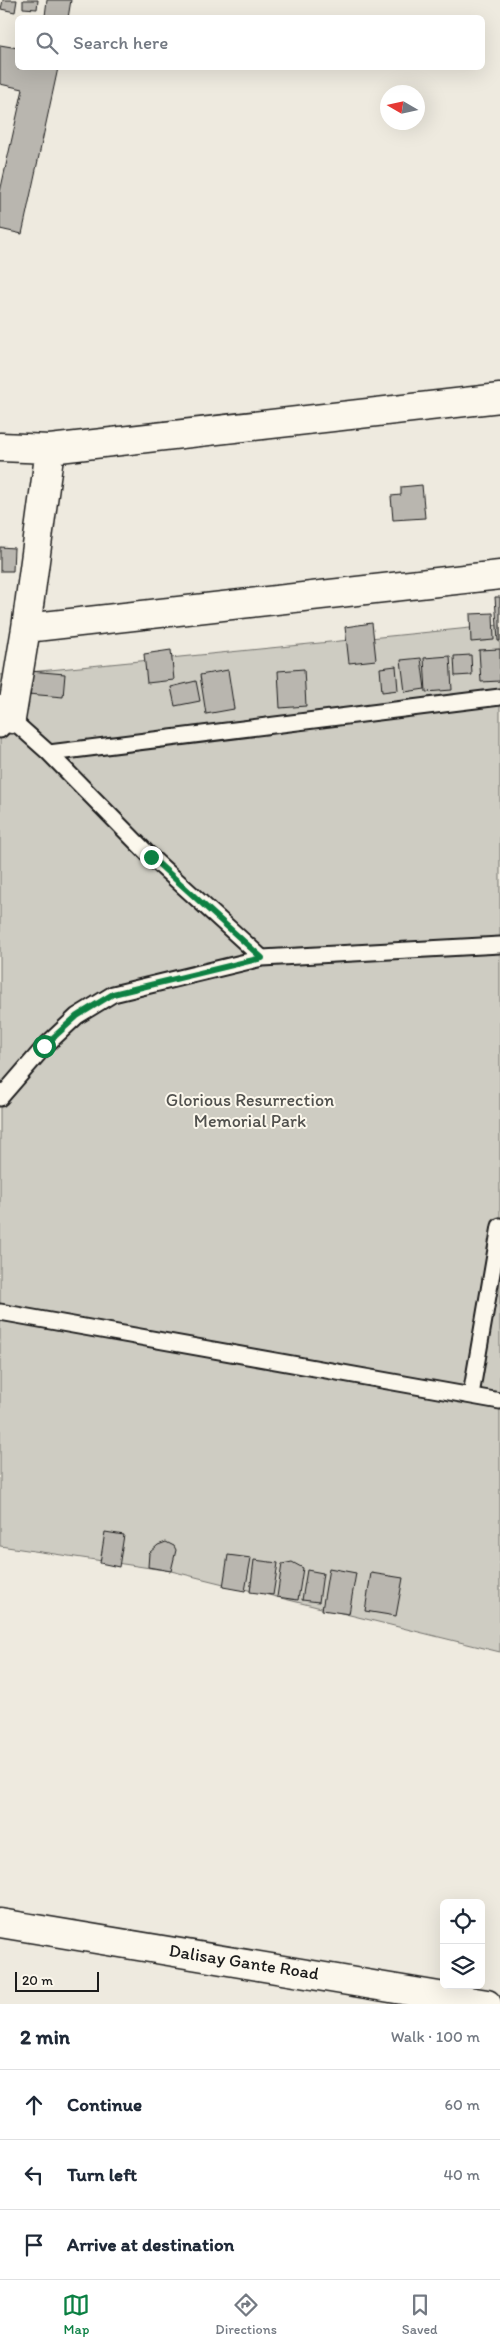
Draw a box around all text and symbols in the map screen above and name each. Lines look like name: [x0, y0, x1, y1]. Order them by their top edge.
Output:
search box: [15, 15, 485, 70]
icon: search: [33, 29, 61, 57]
text: Search here: [73, 31, 168, 54]
north arrow: [380, 85, 425, 130]
route end: [140, 846, 163, 869]
route start: [33, 1035, 56, 1058]
park label: Glorious Resurrection Memorial Park: [166, 1089, 334, 1132]
map controls: [440, 1899, 485, 1989]
button: locate: [440, 1899, 485, 1944]
street label: Dalisay Gante Road: [167, 1939, 321, 1985]
button: layers: [440, 1944, 485, 1989]
scale bar: [15, 1969, 99, 1992]
text: 20 m: [22, 1972, 53, 1989]
text: 2 min: [20, 2024, 70, 2049]
text: Walk · 100 m: [391, 2027, 480, 2046]
icon: ahead: [20, 2091, 48, 2119]
text: Continue: [67, 2093, 142, 2116]
text: 60 m: [445, 2095, 480, 2114]
icon: left: [20, 2161, 48, 2189]
text: Turn left: [67, 2163, 137, 2186]
text: 40 m: [443, 2165, 480, 2184]
icon: arrive: [20, 2231, 48, 2259]
text: Arrive at destination: [67, 2233, 234, 2256]
tab: Map: [62, 2291, 90, 2338]
tab: Directions: [215, 2291, 277, 2338]
tab: Saved: [402, 2291, 438, 2338]

